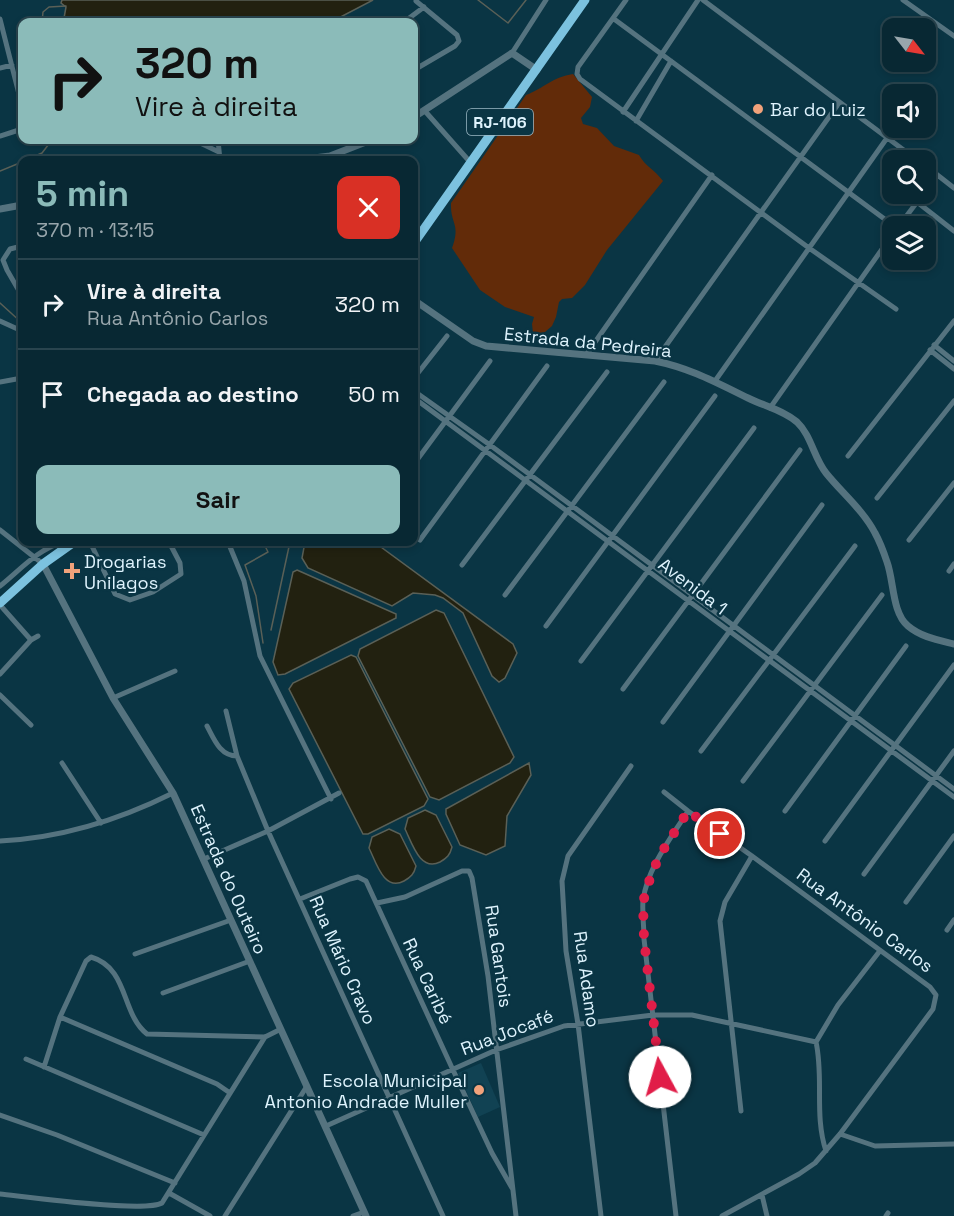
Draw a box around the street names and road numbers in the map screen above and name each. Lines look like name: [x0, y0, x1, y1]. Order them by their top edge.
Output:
road number: RJ-106: [467, 109, 533, 135]
street label: Estrada da Pedreira: [503, 322, 673, 362]
street label: Avenida 1: [654, 553, 732, 619]
street label: Estrada do Outeiro: [186, 800, 272, 958]
street label: Rua Antônio Carlos: [792, 863, 938, 977]
street label: Rua Mário Cravo: [304, 892, 382, 1028]
street label: Rua Gantois: [480, 903, 518, 1009]
street label: Rua Adamo: [569, 929, 605, 1029]
street label: Rua Caribé: [398, 934, 458, 1028]
street label: Rua Jocafé: [457, 1004, 557, 1060]

